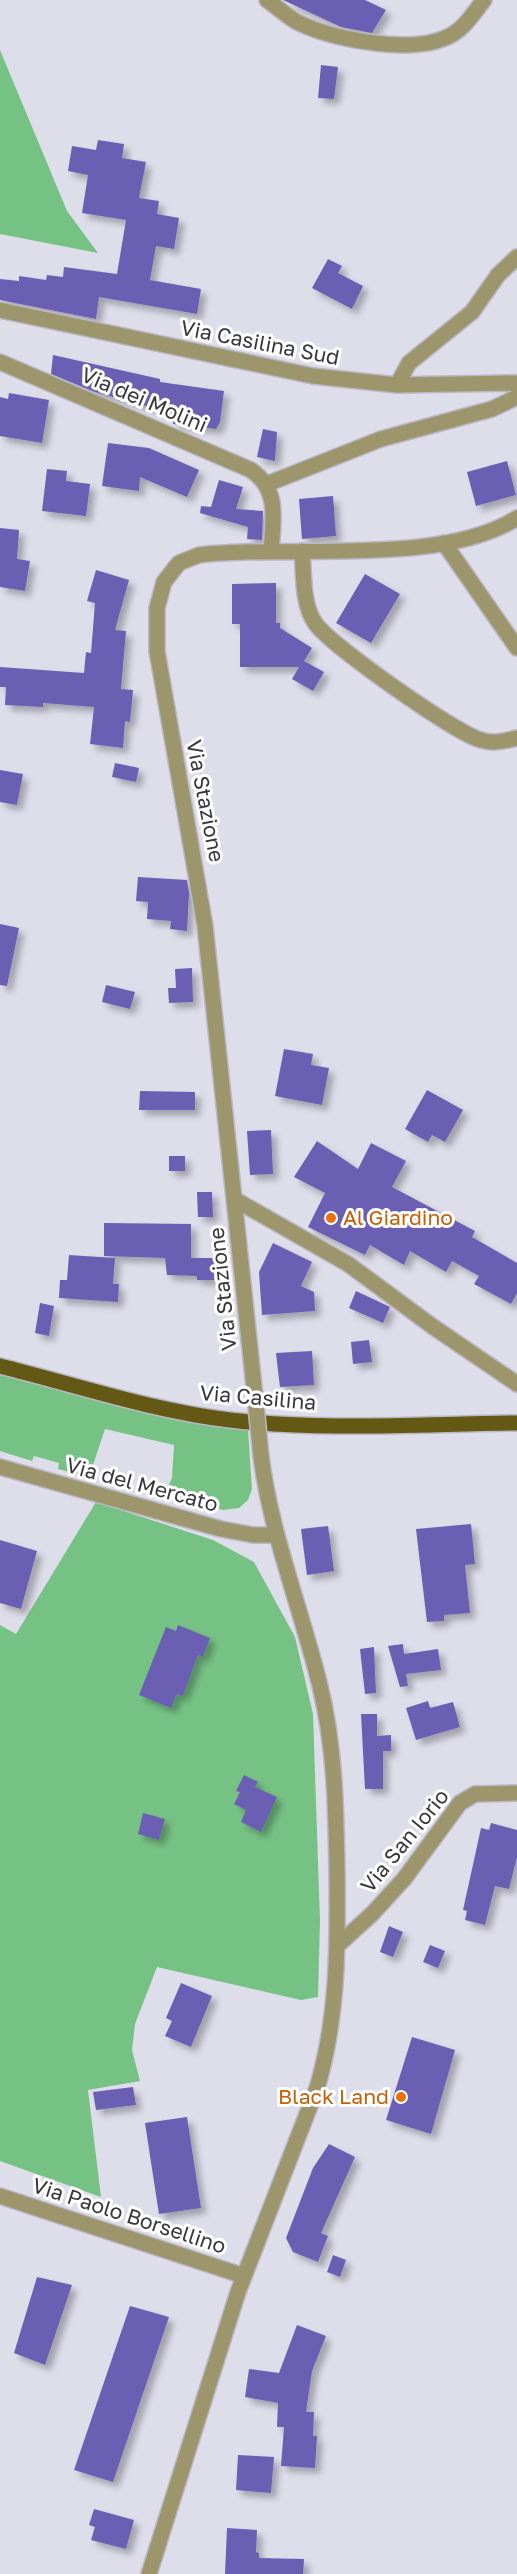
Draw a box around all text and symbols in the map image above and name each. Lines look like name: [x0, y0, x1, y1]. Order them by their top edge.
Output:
street label: Via Casilina Sud: [179, 314, 342, 370]
street label: Via dei Molini: [77, 361, 211, 437]
street label: Via Stazione: [181, 737, 231, 864]
place label: Al Giardino: [343, 1204, 453, 1230]
marker: Al Giardino: [324, 1211, 338, 1225]
street label: Via Stazione: [203, 1226, 241, 1352]
street label: Via Casilina: [199, 1379, 317, 1415]
street label: Via del Mercato: [63, 1451, 221, 1517]
street label: Via San Iorio: [355, 1783, 454, 1897]
place label: Black Land: [278, 2083, 389, 2109]
marker: Black Land: [394, 2090, 408, 2104]
street label: Via Paolo Borsellino: [29, 2171, 229, 2259]

